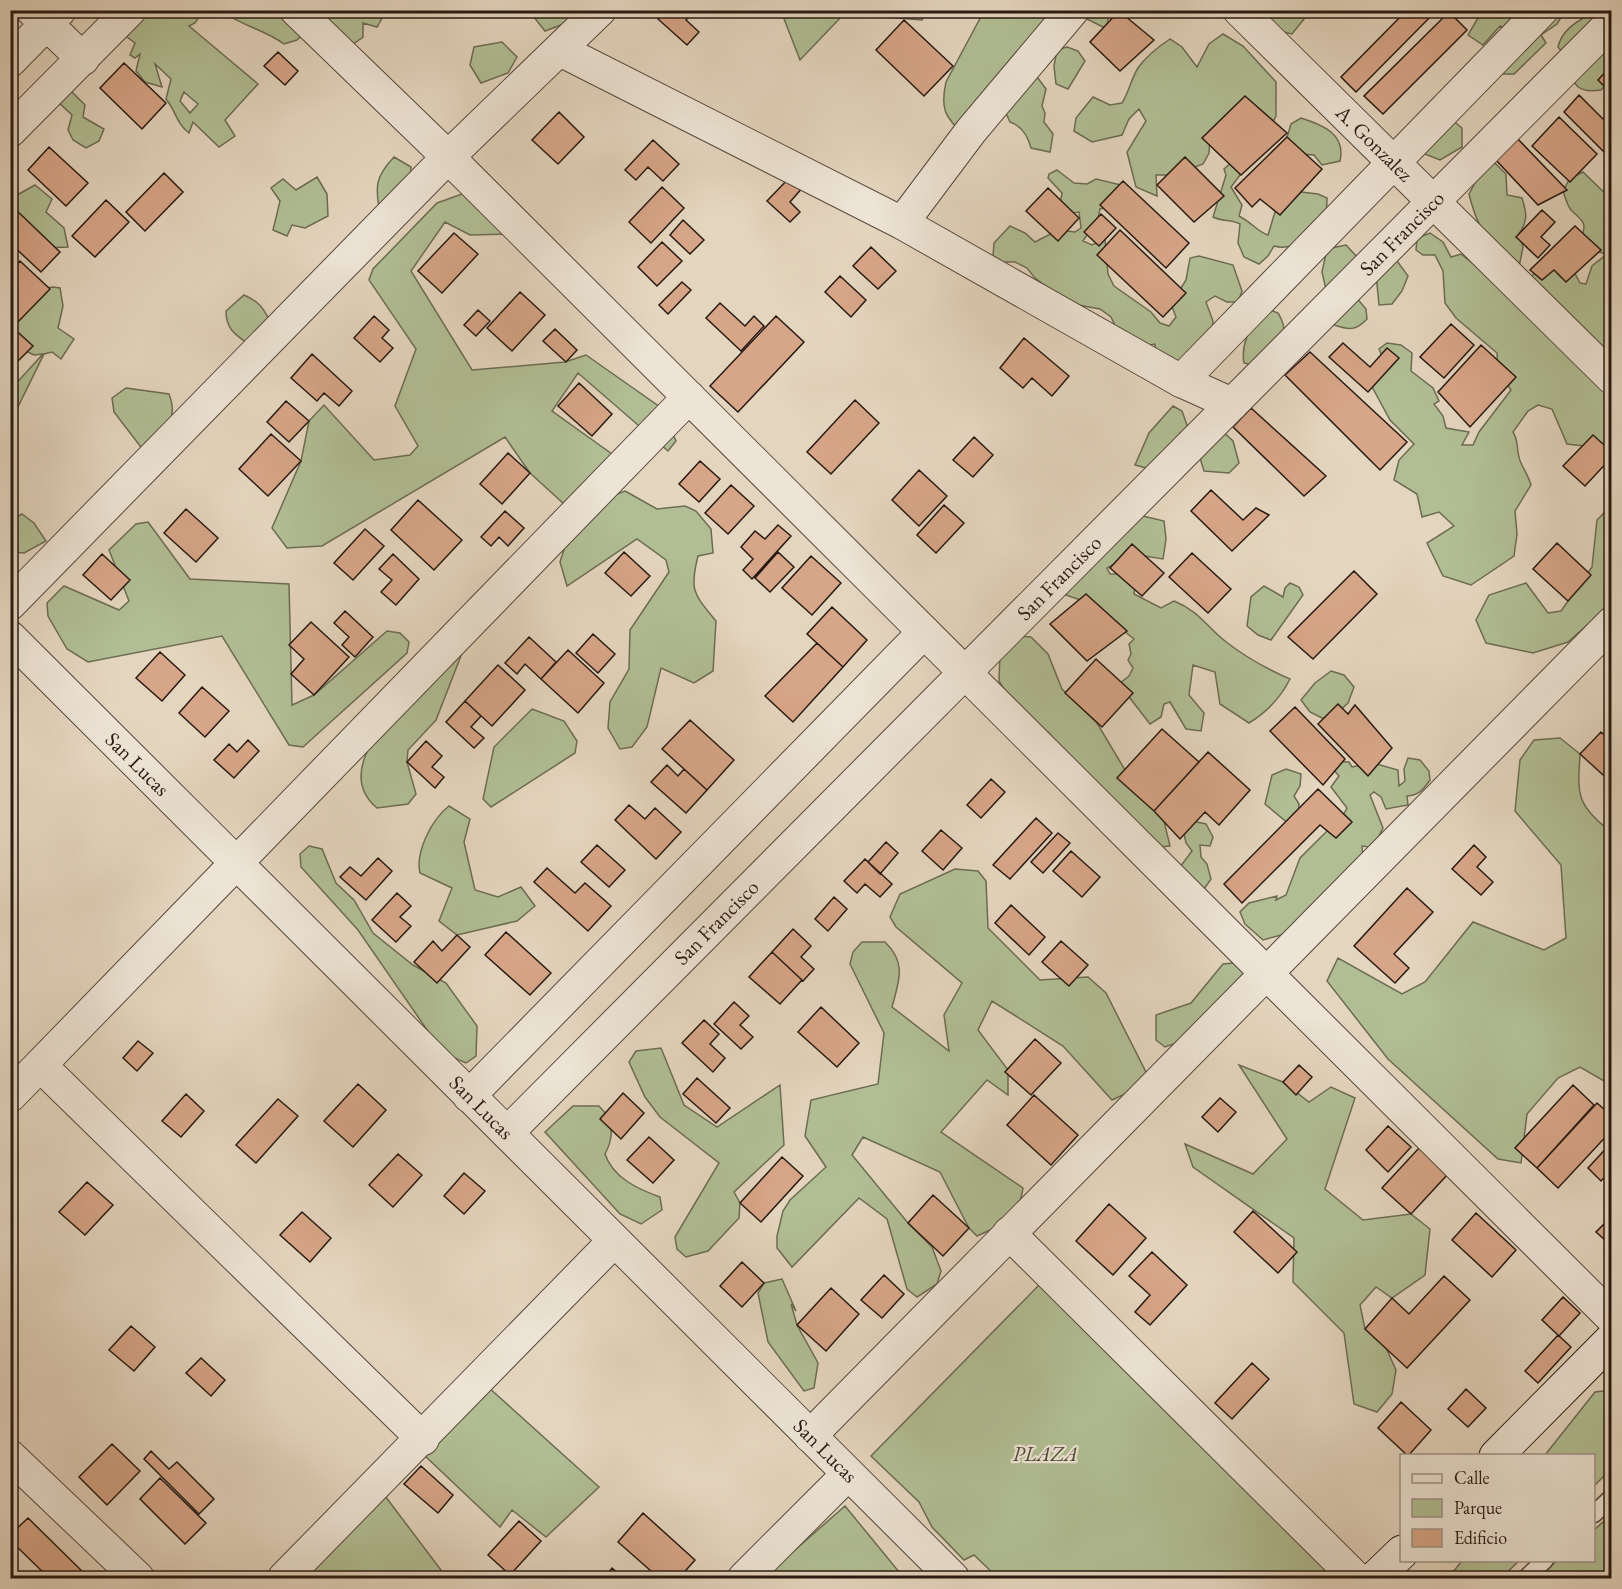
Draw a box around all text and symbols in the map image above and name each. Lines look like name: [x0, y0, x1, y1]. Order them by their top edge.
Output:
street label: A. Gonzalez: [1330, 98, 1419, 187]
street label: San Francisco: [1353, 184, 1450, 281]
street label: San Francisco: [1011, 529, 1107, 626]
street label: San Lucas: [100, 726, 176, 802]
street label: San Francisco: [668, 874, 764, 971]
street label: San Lucas: [444, 1069, 520, 1145]
street label: San Lucas: [788, 1412, 864, 1488]
park label: PLAZA: [1012, 1440, 1078, 1467]
legend: [1400, 1454, 1595, 1562]
text: Calle: [1454, 1466, 1490, 1489]
text: Parque: [1454, 1496, 1502, 1519]
text: Edificio: [1454, 1526, 1507, 1549]

